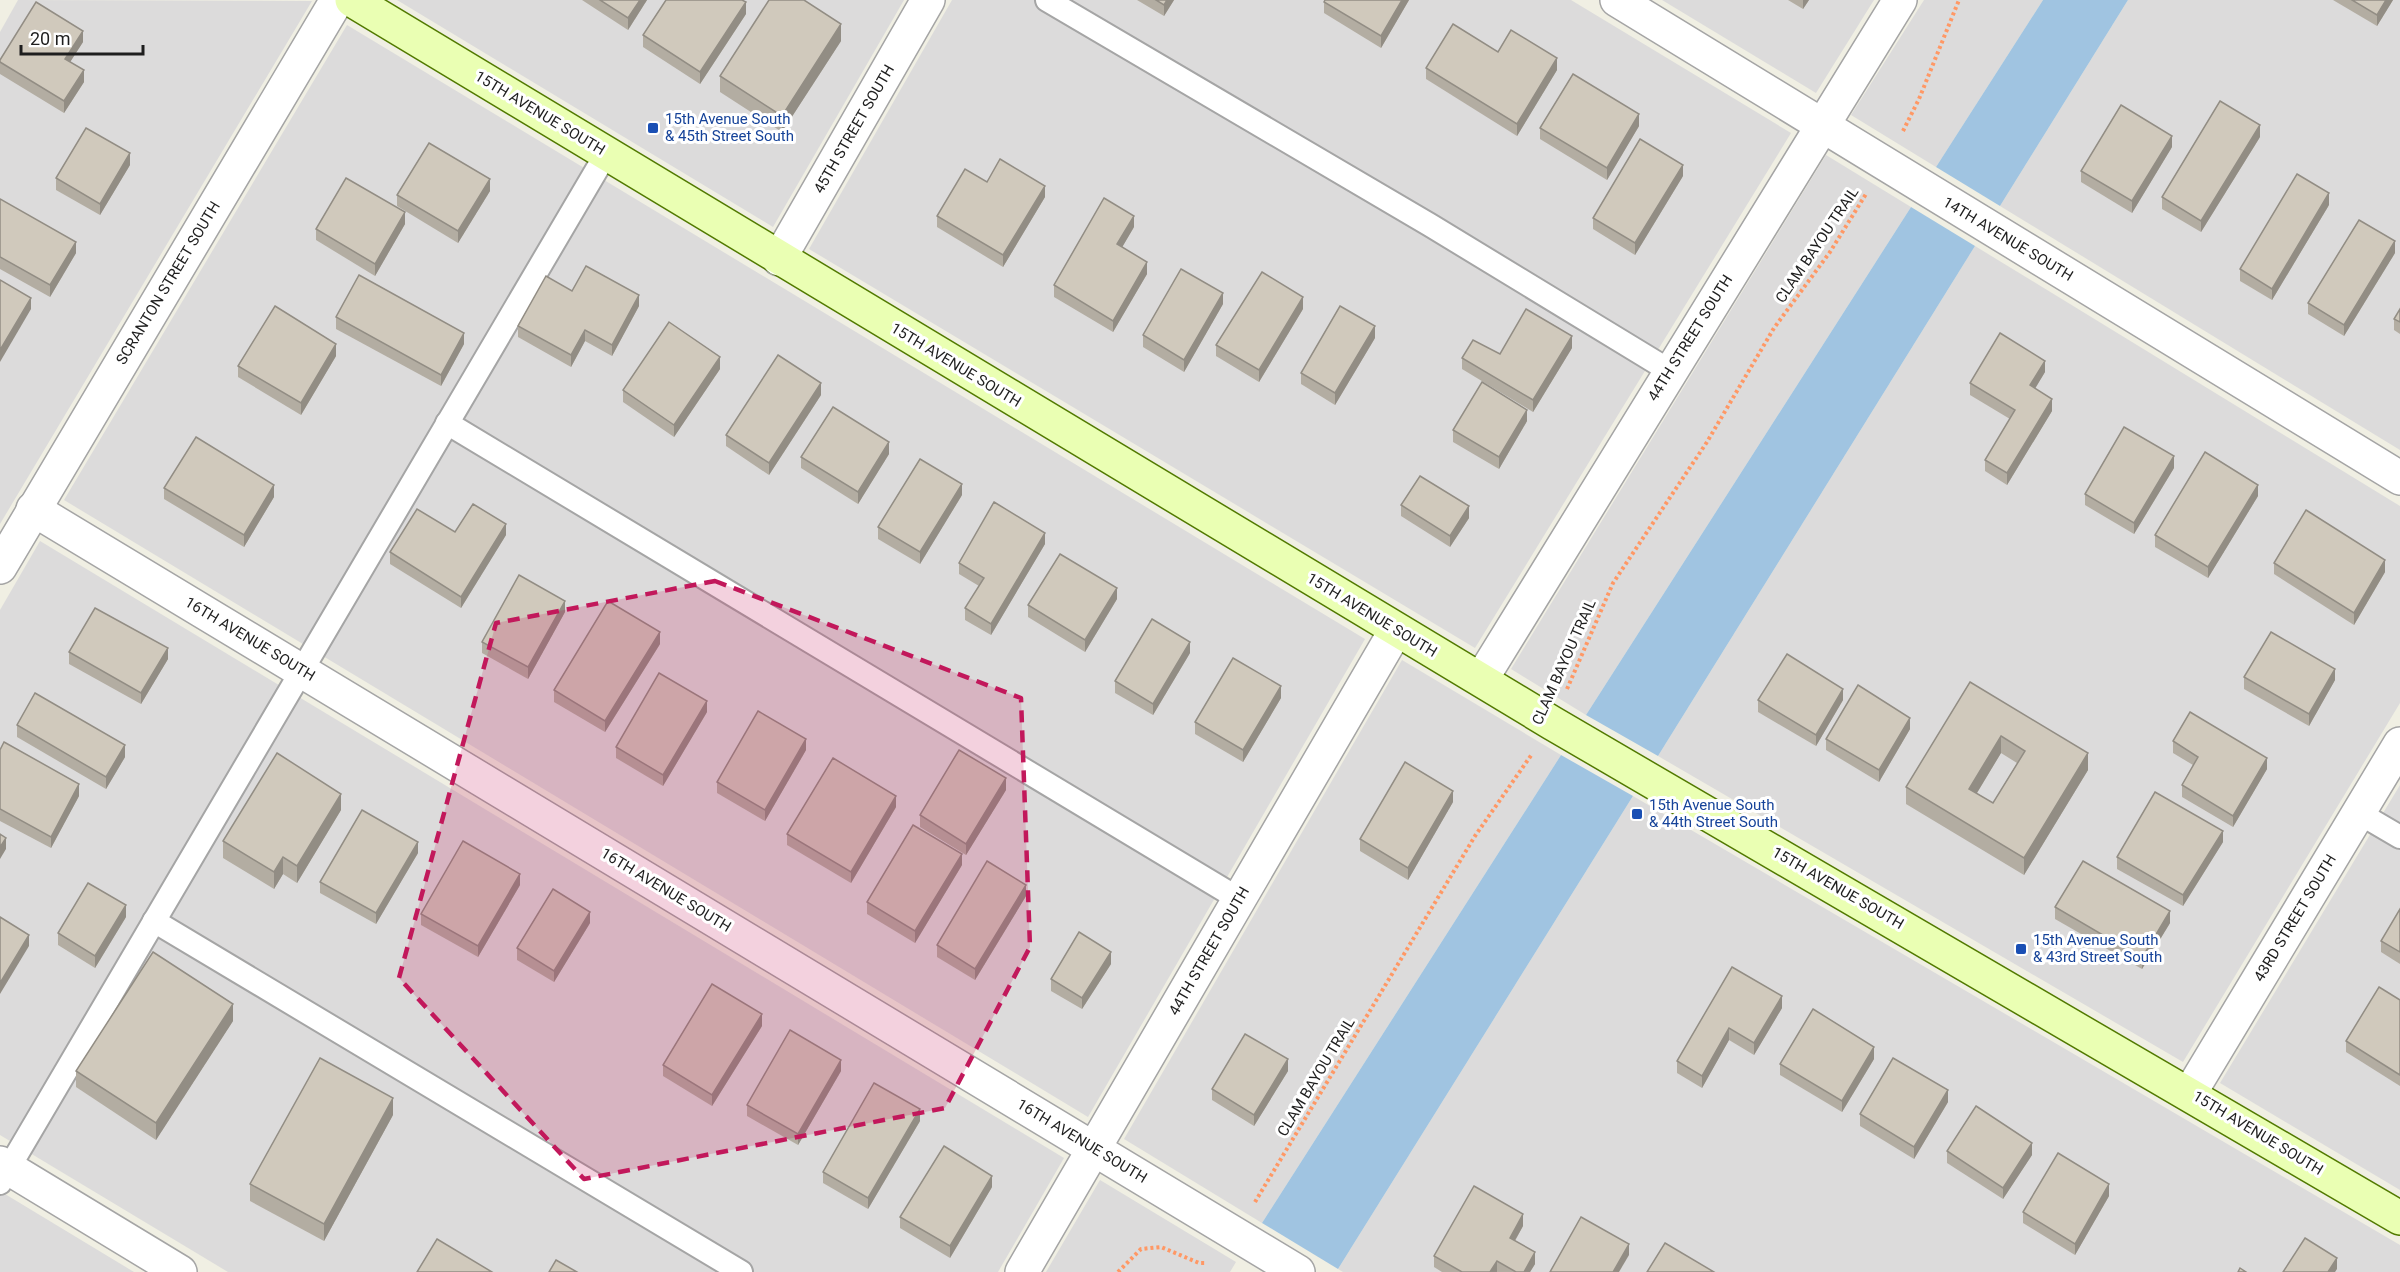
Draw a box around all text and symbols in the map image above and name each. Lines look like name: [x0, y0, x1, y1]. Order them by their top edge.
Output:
scale bar: [21, 18, 142, 56]
text: 20 m: [30, 28, 70, 49]
street label: 45TH STREET SOUTH: [810, 61, 898, 197]
street label: 15TH AVENUE SOUTH: [472, 67, 608, 159]
place label: 15th Avenue South & 45th Street South: [665, 110, 794, 145]
marker: 15th Avenue South & 45th Street South: [646, 121, 660, 135]
street label: CLAM BAYOU TRAIL: [1772, 184, 1862, 306]
street label: 14TH AVENUE SOUTH: [1940, 193, 2076, 285]
street label: SCRANTON STREET SOUTH: [112, 198, 224, 368]
street label: 44TH STREET SOUTH: [1644, 272, 1736, 404]
street label: 15TH AVENUE SOUTH: [888, 319, 1024, 411]
street label: 15TH AVENUE SOUTH: [1304, 569, 1440, 661]
street label: 16TH AVENUE SOUTH: [182, 593, 318, 685]
street label: CLAM BAYOU TRAIL: [1528, 596, 1600, 728]
place label: 15th Avenue South & 44th Street South: [1649, 796, 1778, 831]
marker: 15th Avenue South & 44th Street South: [1630, 807, 1644, 821]
street label: 15TH AVENUE SOUTH: [1769, 843, 1907, 933]
street label: 16TH AVENUE SOUTH: [598, 844, 734, 936]
street label: 43RD STREET SOUTH: [2250, 851, 2340, 985]
street label: 44TH STREET SOUTH: [1165, 883, 1253, 1019]
place label: 15th Avenue South & 43rd Street South: [2033, 931, 2162, 966]
marker: 15th Avenue South & 43rd Street South: [2014, 942, 2028, 956]
street label: CLAM BAYOU TRAIL: [1273, 1014, 1359, 1140]
street label: 15TH AVENUE SOUTH: [2190, 1087, 2326, 1179]
street label: 16TH AVENUE SOUTH: [1014, 1095, 1150, 1187]

